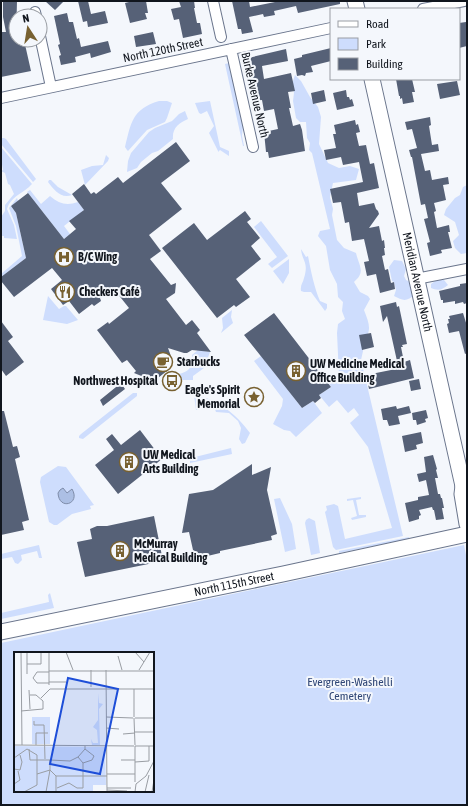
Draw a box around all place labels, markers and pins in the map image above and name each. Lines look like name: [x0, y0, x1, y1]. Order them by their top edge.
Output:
hospital icon: B/C Wing: [53, 246, 75, 268]
place label: B/C Wing: [78, 250, 118, 264]
restaurant icon: Checkers Café: [54, 281, 76, 303]
place label: Checkers Café: [79, 285, 140, 299]
cafe icon: Starbucks: [152, 351, 174, 373]
place label: Starbucks: [177, 355, 221, 369]
place label: UW Medicine Medical Office Building: [310, 357, 405, 385]
building icon: UW Medicine Medical Office Building: [285, 360, 307, 382]
bus stop icon: Northwest Hospital: [161, 370, 183, 392]
place label: Northwest Hospital: [73, 374, 159, 388]
place label: Eagle's Spirit Memorial: [185, 383, 241, 411]
place icon: Eagle's Spirit Memorial: [243, 386, 265, 408]
place label: UW Medical Arts Building: [142, 448, 199, 476]
building icon: UW Medical Arts Building: [118, 451, 140, 473]
place label: McMurray Medical Building: [134, 537, 208, 565]
building icon: McMurray Medical Building: [109, 540, 131, 562]

